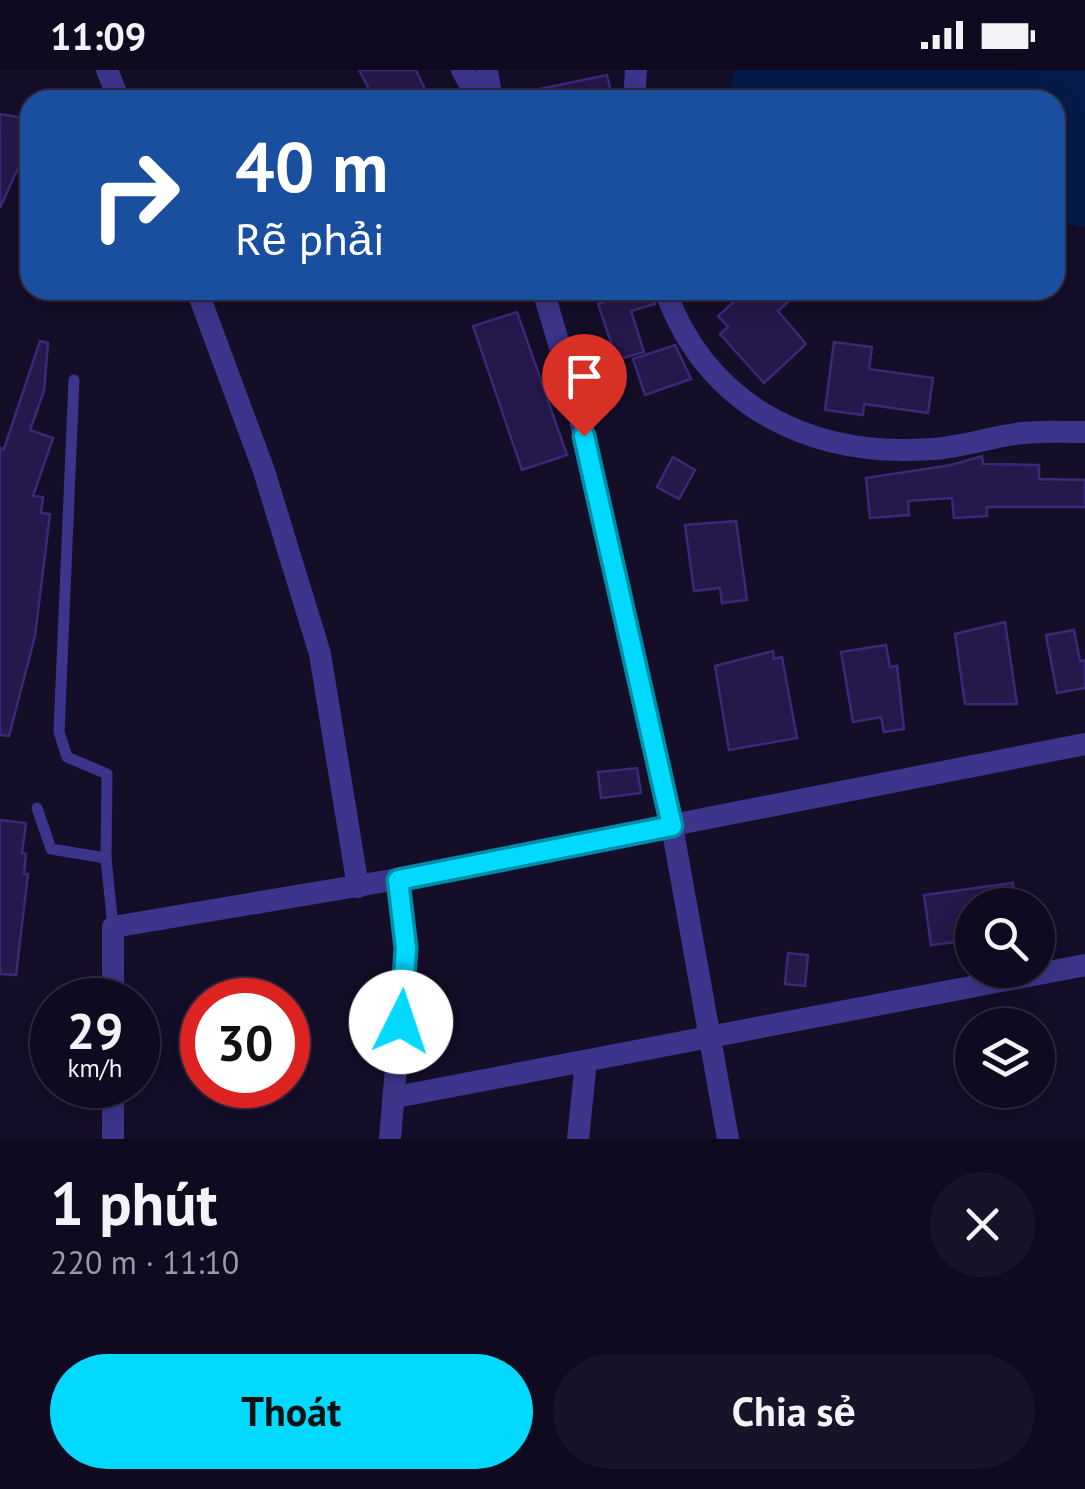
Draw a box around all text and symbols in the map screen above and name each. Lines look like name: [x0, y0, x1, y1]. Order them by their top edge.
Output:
text: 11:09: [50, 11, 146, 60]
text: 40 m: [235, 121, 388, 211]
icon: right: [70, 130, 200, 260]
text: Rẽ phải: [235, 209, 385, 267]
pin: [542, 334, 627, 437]
icon: arrive: [557, 349, 612, 404]
map controls: [955, 888, 1055, 1108]
button: search: [955, 888, 1055, 988]
position arrow: [349, 970, 453, 1074]
speed limit sign: 30: [180, 978, 310, 1108]
text: 29: [67, 998, 123, 1063]
button: layers: [955, 1008, 1055, 1108]
text: km/h: [68, 1052, 122, 1084]
text: 1 phút: [50, 1164, 218, 1242]
button: close: [930, 1172, 1035, 1277]
text: 220 m · 11:10: [50, 1241, 239, 1283]
button: Thoát: [50, 1354, 533, 1469]
button: Chia sẻ: [553, 1354, 1035, 1469]

